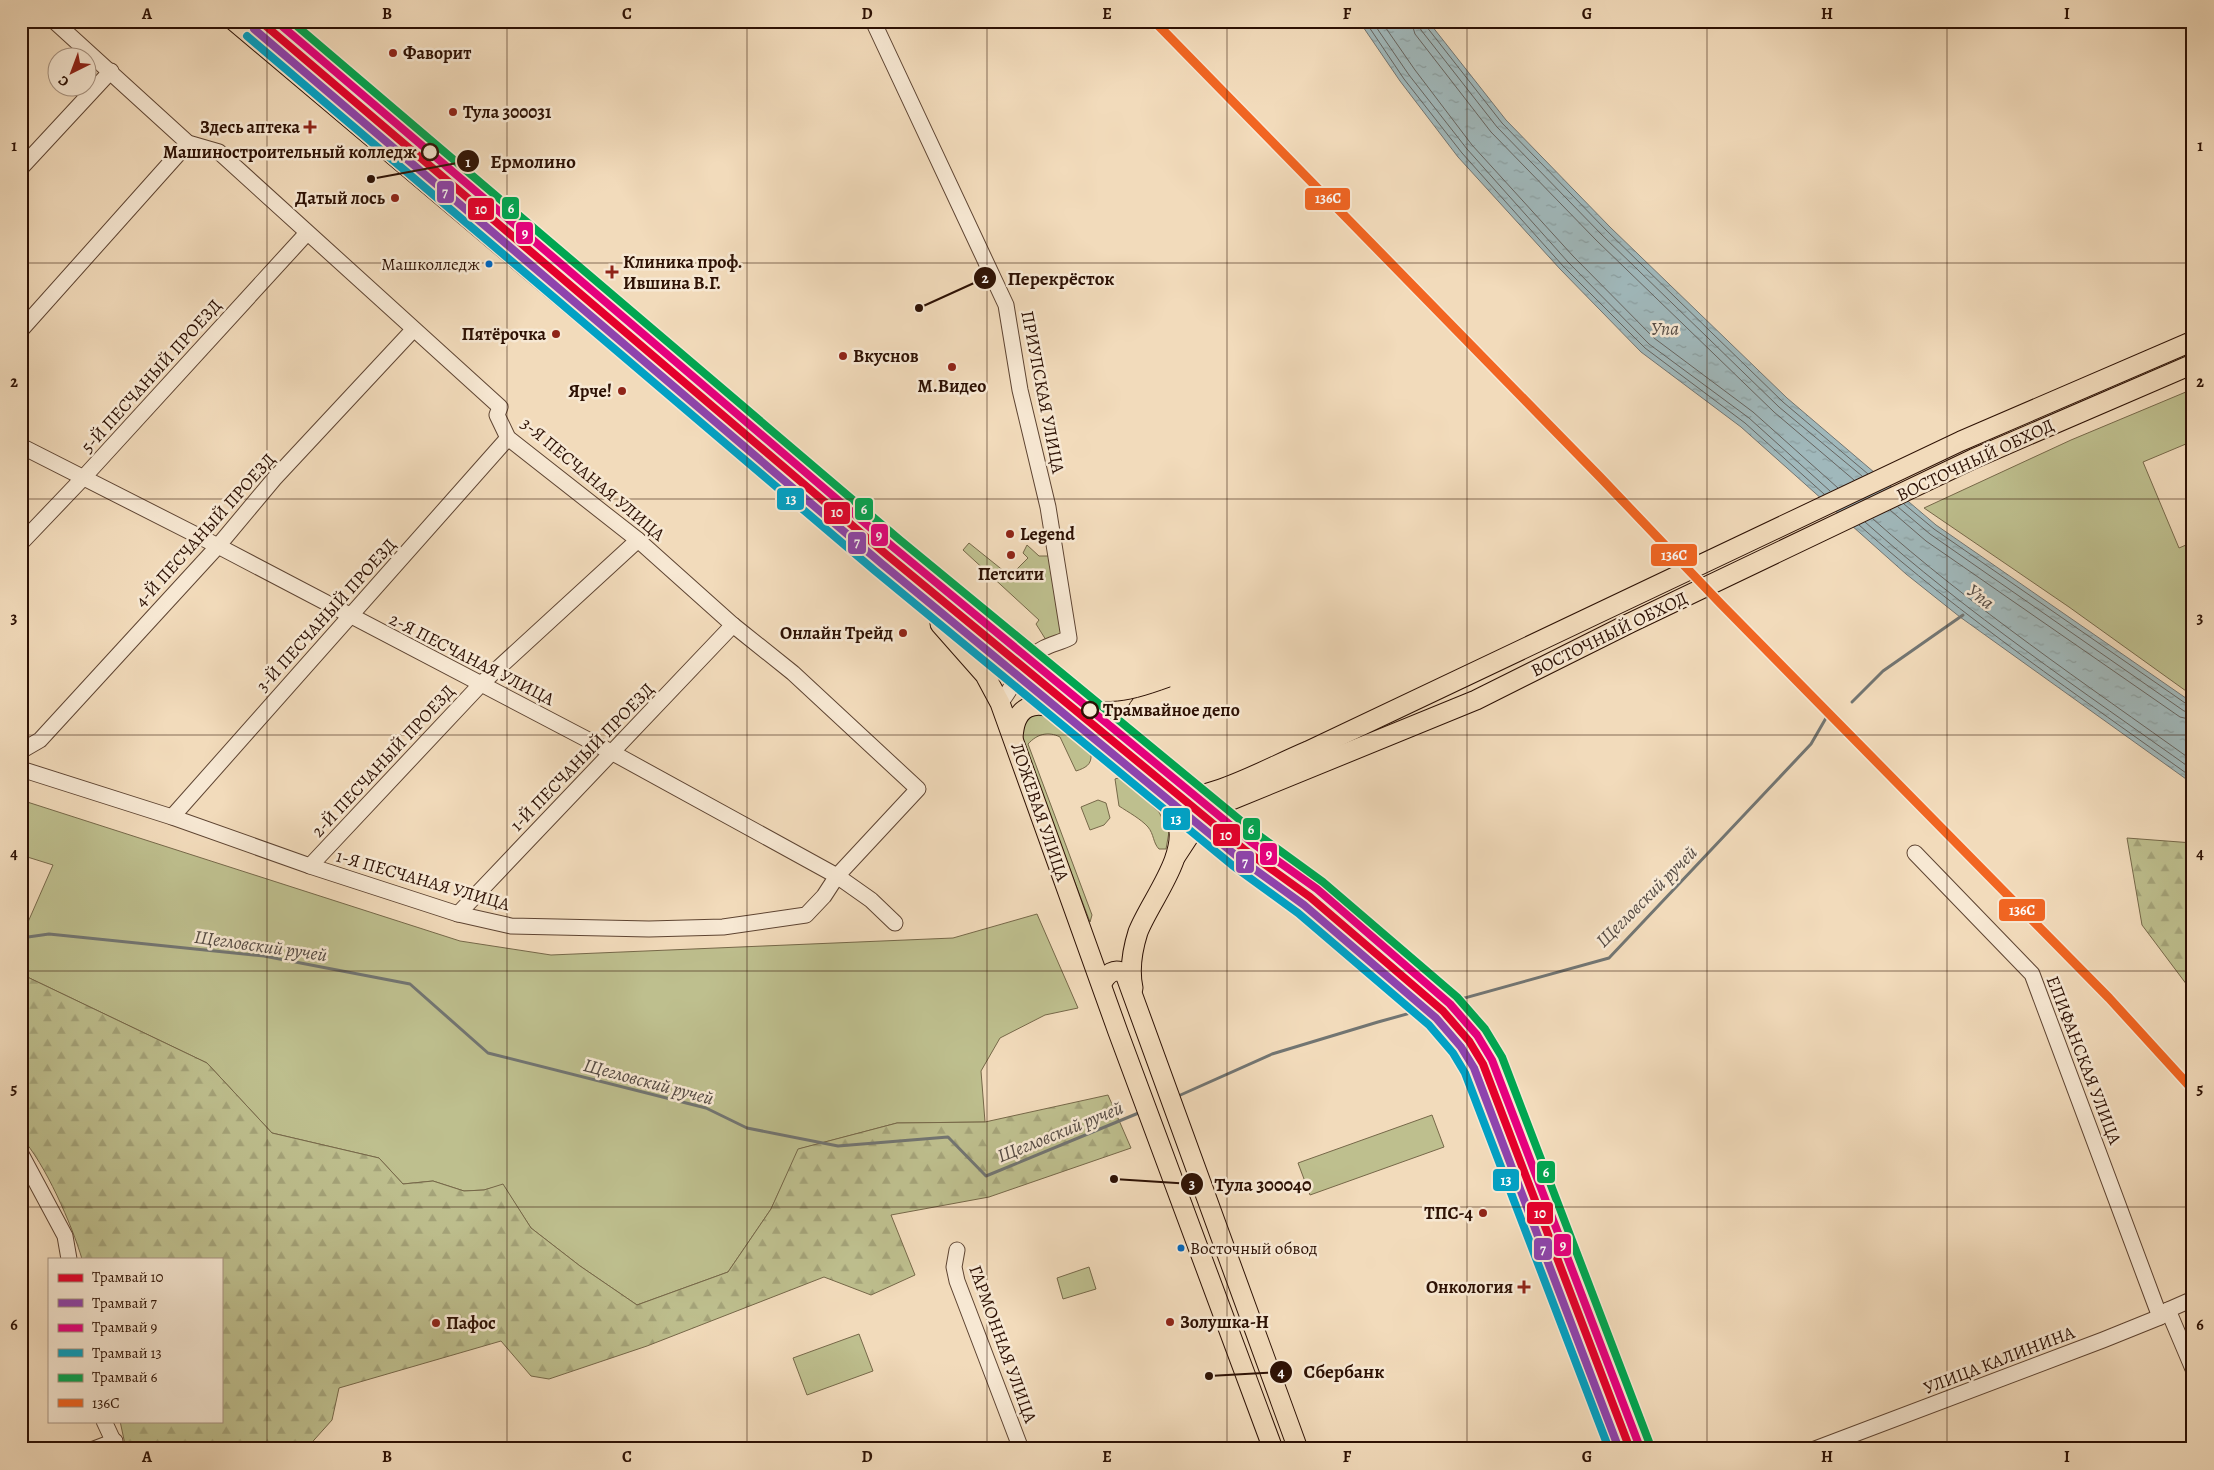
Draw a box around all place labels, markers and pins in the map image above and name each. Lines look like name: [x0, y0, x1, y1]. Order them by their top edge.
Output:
place label: Фаворит: [403, 41, 472, 65]
marker: Фаворит: [387, 47, 399, 59]
place label: Тула 300031: [463, 100, 552, 124]
marker: Тула 300031: [447, 106, 459, 118]
place label: Здесь аптека: [200, 115, 300, 139]
marker: Здесь аптека: [304, 121, 316, 133]
place label: Машиностроительный колледж: [163, 140, 417, 164]
marker: Машиностроительный колледж: [421, 143, 439, 161]
callout: Ермолино: [456, 144, 586, 178]
place label: Датый лось: [295, 186, 386, 210]
marker: Датый лось: [389, 192, 401, 204]
place label: Клиника проф. Ившина В.Г.: [623, 250, 743, 295]
place label: Машколледж: [381, 253, 480, 276]
marker: Машколледж: [484, 259, 494, 269]
callout: Перекрёсток: [973, 261, 1125, 295]
marker: Клиника проф. Ившина В.Г.: [605, 265, 619, 279]
place label: Пятёрочка: [462, 322, 546, 346]
marker: Пятёрочка: [550, 328, 562, 340]
place label: Вкуснов: [853, 344, 919, 368]
marker: Вкуснов: [837, 350, 849, 362]
marker: М.Видео: [946, 361, 958, 373]
place label: М.Видео: [918, 374, 986, 398]
place label: Ярче!: [569, 379, 612, 403]
marker: Ярче!: [616, 385, 628, 397]
place label: Legend: [1020, 522, 1075, 546]
marker: Legend: [1004, 528, 1016, 540]
marker: Петсити: [1005, 549, 1017, 561]
place label: Петсити: [978, 562, 1045, 586]
place label: Онлайн Трейд: [780, 621, 893, 645]
marker: Онлайн Трейд: [897, 627, 909, 639]
place label: Трамвайное депо: [1103, 698, 1240, 722]
marker: Трамвайное депо: [1081, 701, 1099, 719]
callout: Тула 300040: [1179, 1167, 1321, 1201]
place label: ТПС-4: [1424, 1201, 1474, 1225]
marker: ТПС-4: [1477, 1207, 1489, 1219]
place label: Восточный обвод: [1190, 1237, 1317, 1260]
marker: Восточный обвод: [1176, 1243, 1186, 1253]
place label: Онкология: [1426, 1275, 1513, 1299]
marker: Онкология: [1517, 1280, 1531, 1294]
place label: Золушка-Н: [1180, 1310, 1269, 1334]
place label: Пафос: [446, 1311, 496, 1335]
marker: Золушка-Н: [1164, 1316, 1176, 1328]
marker: Пафос: [430, 1317, 442, 1329]
callout: Сбербанк: [1269, 1355, 1395, 1389]

